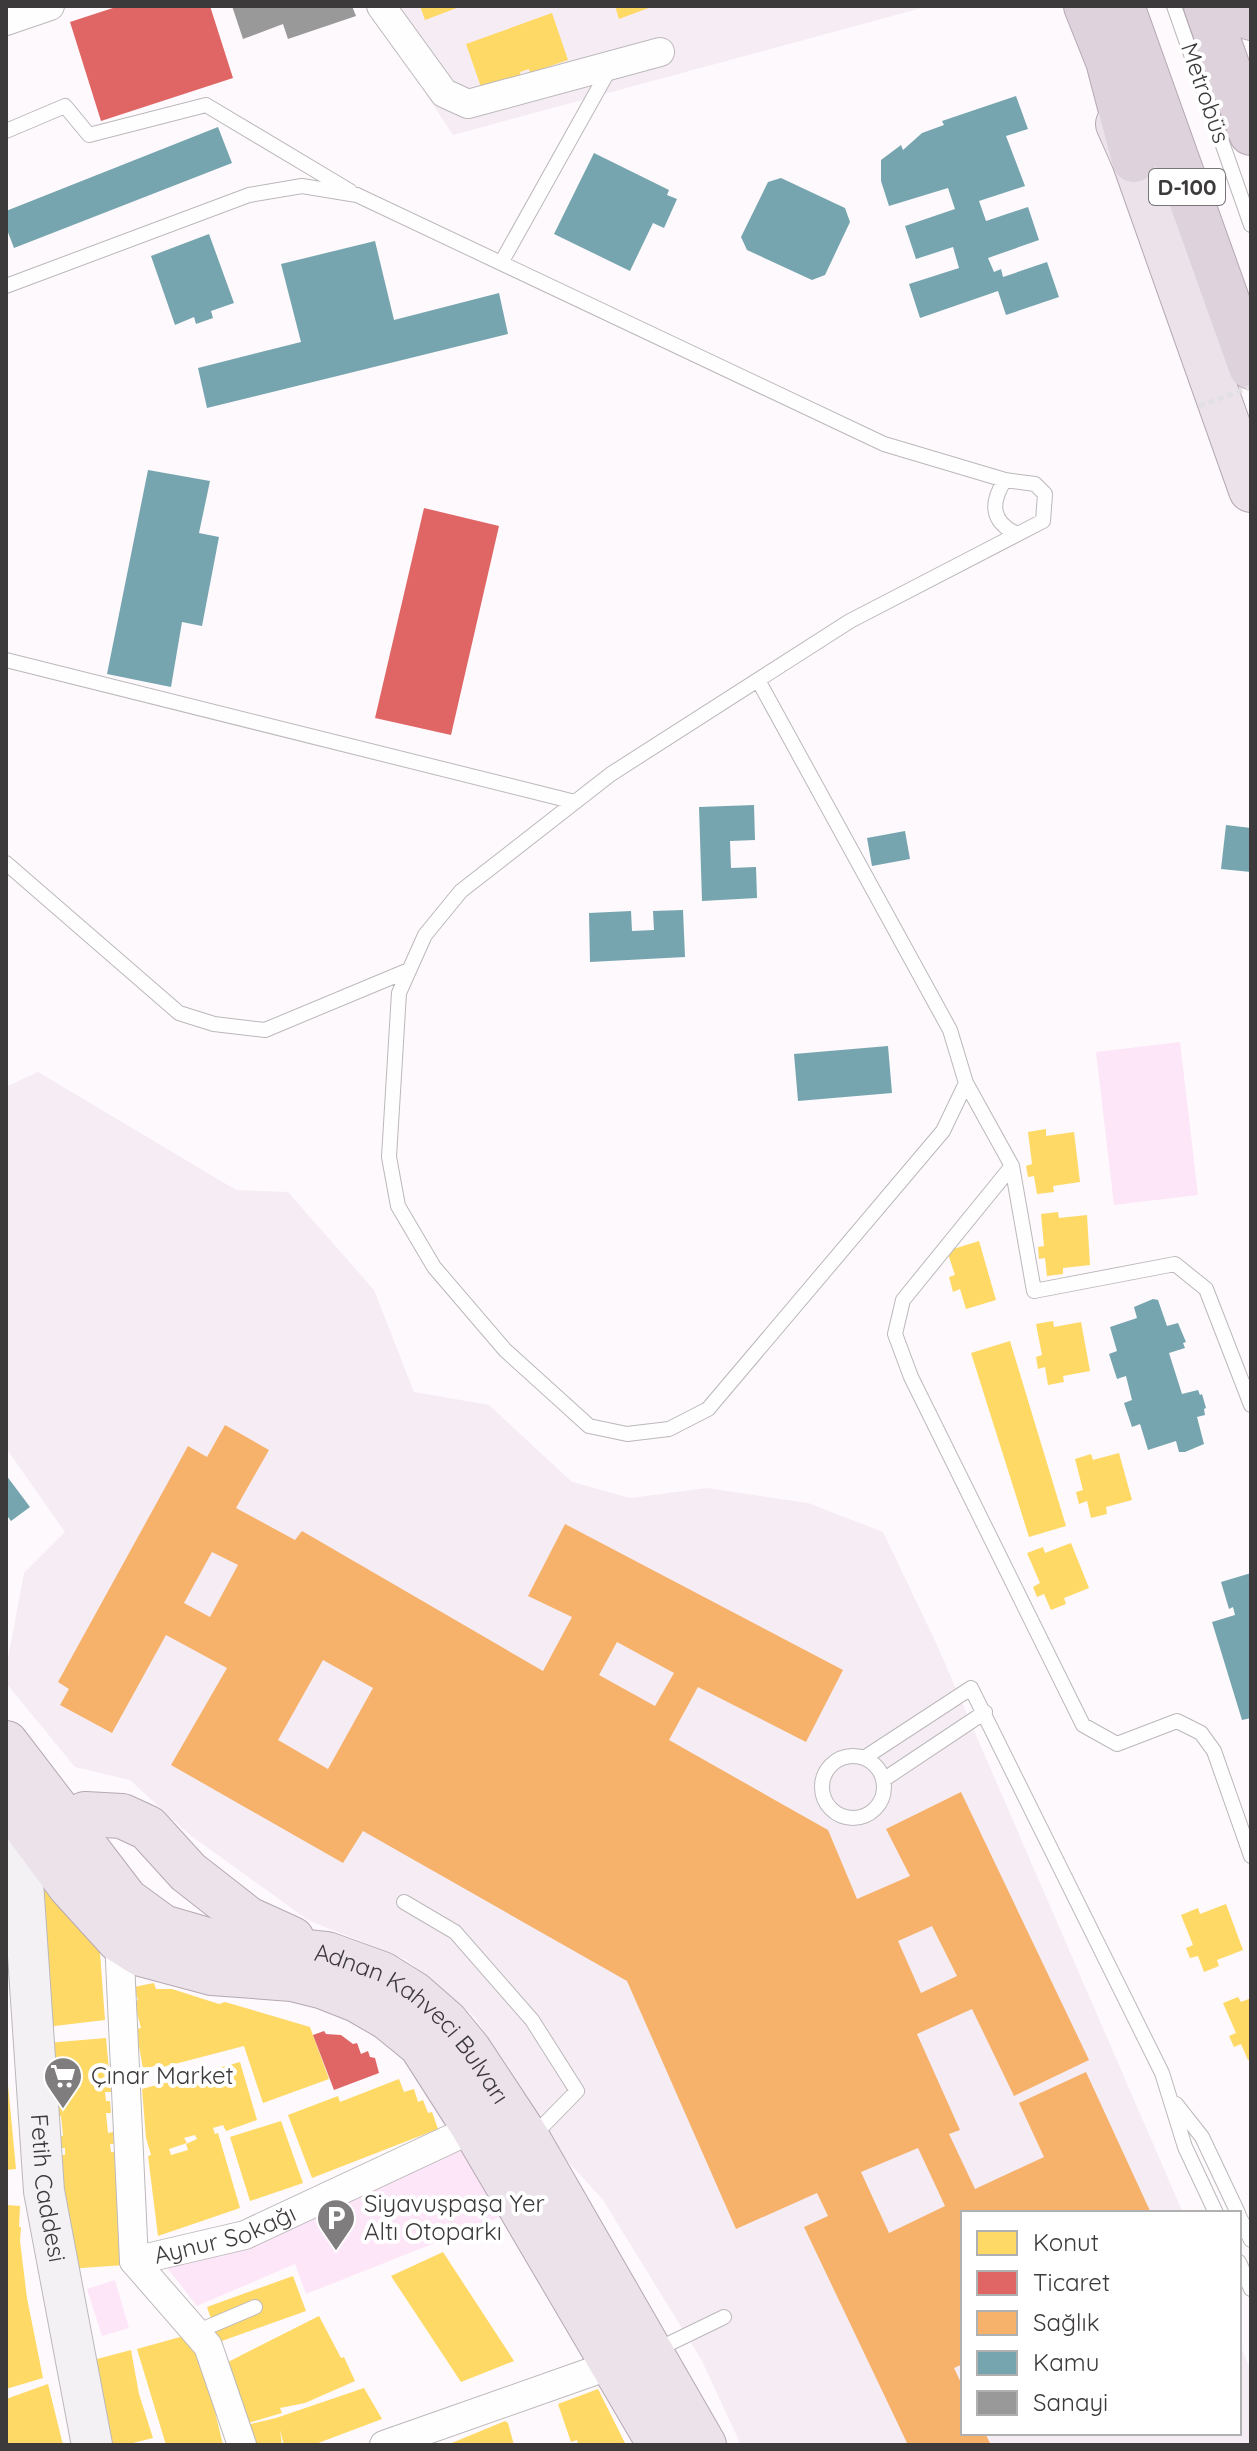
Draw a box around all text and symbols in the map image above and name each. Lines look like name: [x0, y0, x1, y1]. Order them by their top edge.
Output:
street label: Metrobüs: [1175, 39, 1237, 147]
road number: D-100: [1149, 169, 1225, 205]
street label: Adnan Kahveci Bulvarı: [313, 1937, 516, 2109]
supermarket icon: Çınar Market: [42, 2055, 84, 2110]
place label: Çınar Market: [91, 2060, 234, 2090]
street label: Fetih Caddesi: [25, 2113, 73, 2264]
place label: Siyavuşpaşa Yer Altı Otoparkı: [364, 2188, 545, 2246]
parking icon: Siyavuşpaşa Yer Altı Otoparkı: [315, 2197, 357, 2252]
street label: Aynur Sokağı: [151, 2198, 300, 2270]
legend: [961, 2211, 1241, 2435]
text: Konut: [1033, 2227, 1099, 2257]
text: Ticaret: [1033, 2267, 1110, 2297]
text: Sağlık: [1033, 2307, 1100, 2337]
text: Kamu: [1033, 2347, 1099, 2377]
text: Sanayi: [1033, 2387, 1108, 2417]

